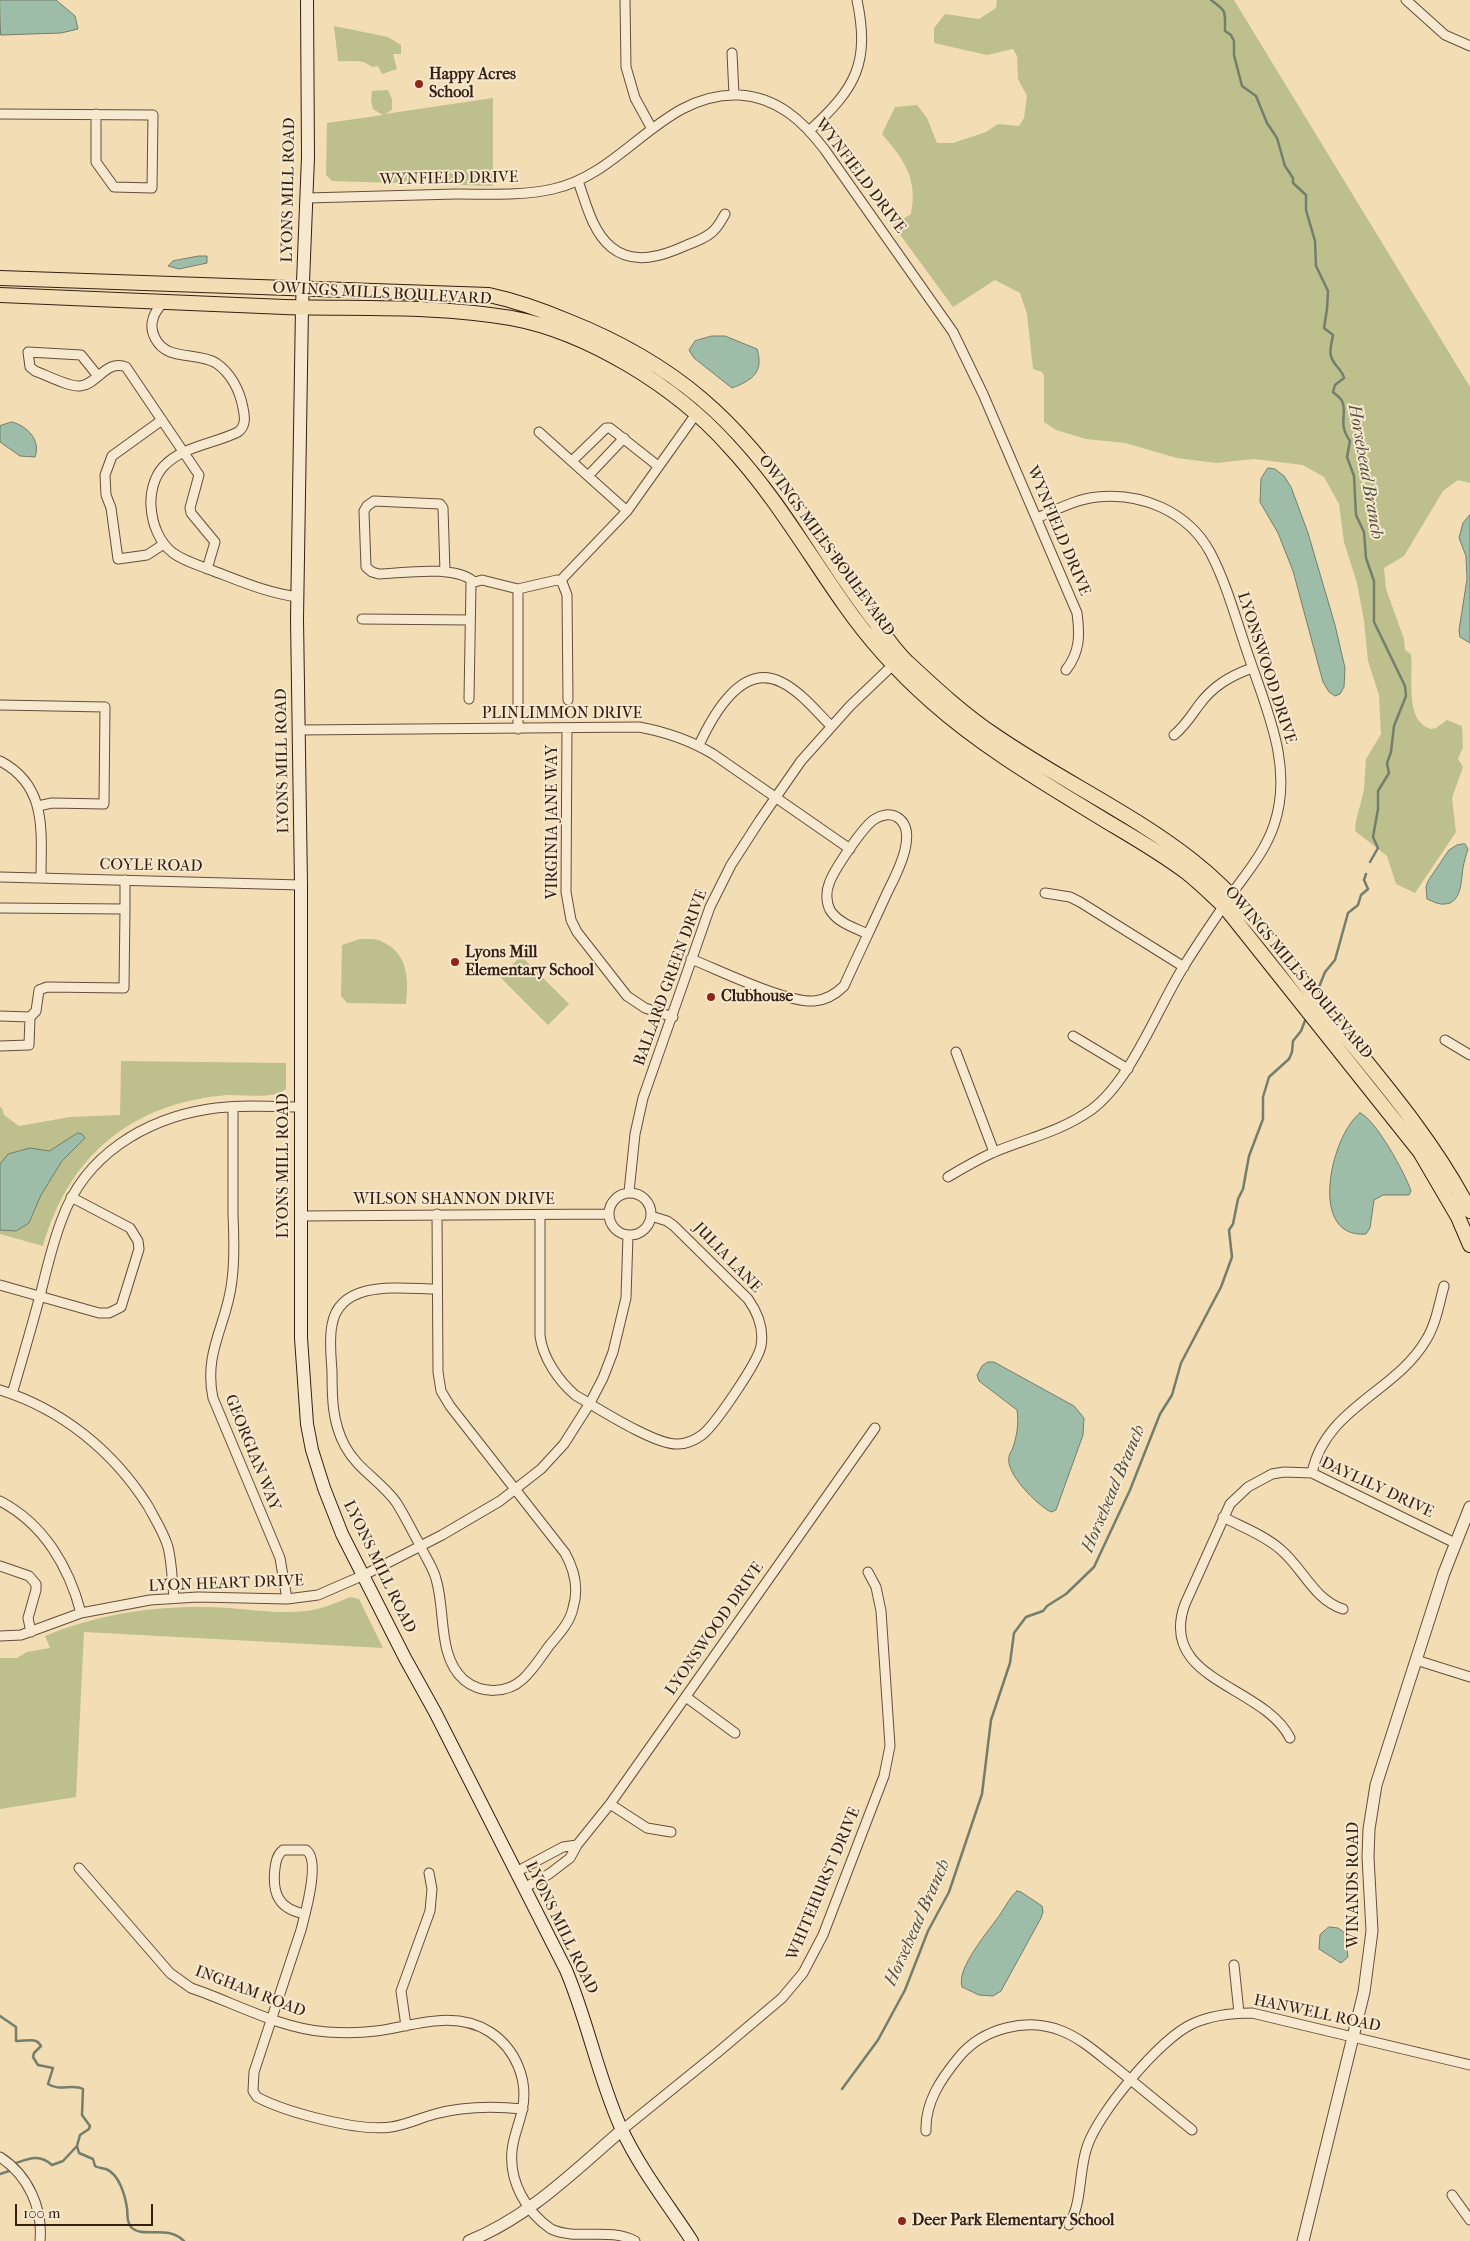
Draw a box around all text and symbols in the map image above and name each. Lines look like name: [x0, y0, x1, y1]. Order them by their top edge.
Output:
place label: Happy Acres School: [429, 65, 516, 103]
marker: Happy Acres School: [413, 78, 425, 90]
street label: WYNFIELD DRIVE: [811, 115, 909, 237]
street label: LYONS MILL ROAD: [278, 117, 300, 263]
street label: WYNFIELD DRIVE: [379, 168, 519, 190]
street label: OWINGS MILLS BOULEVARD: [272, 279, 492, 309]
water label: Horsehead Branch: [1343, 403, 1387, 541]
street label: OWINGS MILLS BOULEVARD: [754, 452, 898, 640]
street label: WYNFIELD DRIVE: [1022, 463, 1094, 599]
street label: LYONSWOOD DRIVE: [1232, 590, 1300, 746]
street label: LYONS MILL ROAD: [272, 688, 294, 834]
street label: PLINLIMMON DRIVE: [482, 704, 642, 724]
street label: VIRGINIA JANE WAY: [543, 745, 563, 899]
street label: COYLE ROAD: [99, 856, 203, 876]
street label: OWINGS MILLS BOULEVARD: [1220, 883, 1376, 1063]
street label: BALLARD GREEN DRIVE: [630, 887, 712, 1069]
place label: Lyons Mill Elementary School: [465, 943, 594, 981]
marker: Lyons Mill Elementary School: [449, 956, 461, 968]
place label: Clubhouse: [721, 987, 793, 1007]
marker: Clubhouse: [705, 991, 717, 1003]
street label: LYONS MILL ROAD: [274, 1093, 294, 1239]
street label: WILSON SHANNON DRIVE: [353, 1190, 555, 1210]
street label: JULIA LANE: [689, 1219, 765, 1297]
street label: GEORGIAN WAY: [220, 1392, 284, 1514]
water label: Horsehead Branch: [1077, 1422, 1151, 1556]
street label: DAYLILY DRIVE: [1318, 1454, 1436, 1522]
street label: LYONS MILL ROAD: [339, 1498, 419, 1636]
street label: LYONSWOOD DRIVE: [662, 1559, 768, 1699]
street label: LYON HEART DRIVE: [148, 1572, 304, 1596]
street label: WHITEHURST DRIVE: [783, 1805, 865, 1963]
street label: WINANDS ROAD: [1344, 1822, 1364, 1948]
water label: Horsehead Branch: [880, 1856, 956, 1990]
street label: LYONS MILL ROAD: [521, 1859, 601, 1997]
street label: INGHAM ROAD: [192, 1962, 308, 2022]
street label: HANWELL ROAD: [1252, 1991, 1382, 2037]
scale bar: [18, 2194, 155, 2226]
text: 100 m: [23, 2204, 61, 2222]
place label: Deer Park Elementary School: [912, 2211, 1114, 2231]
marker: Deer Park Elementary School: [896, 2215, 908, 2227]

